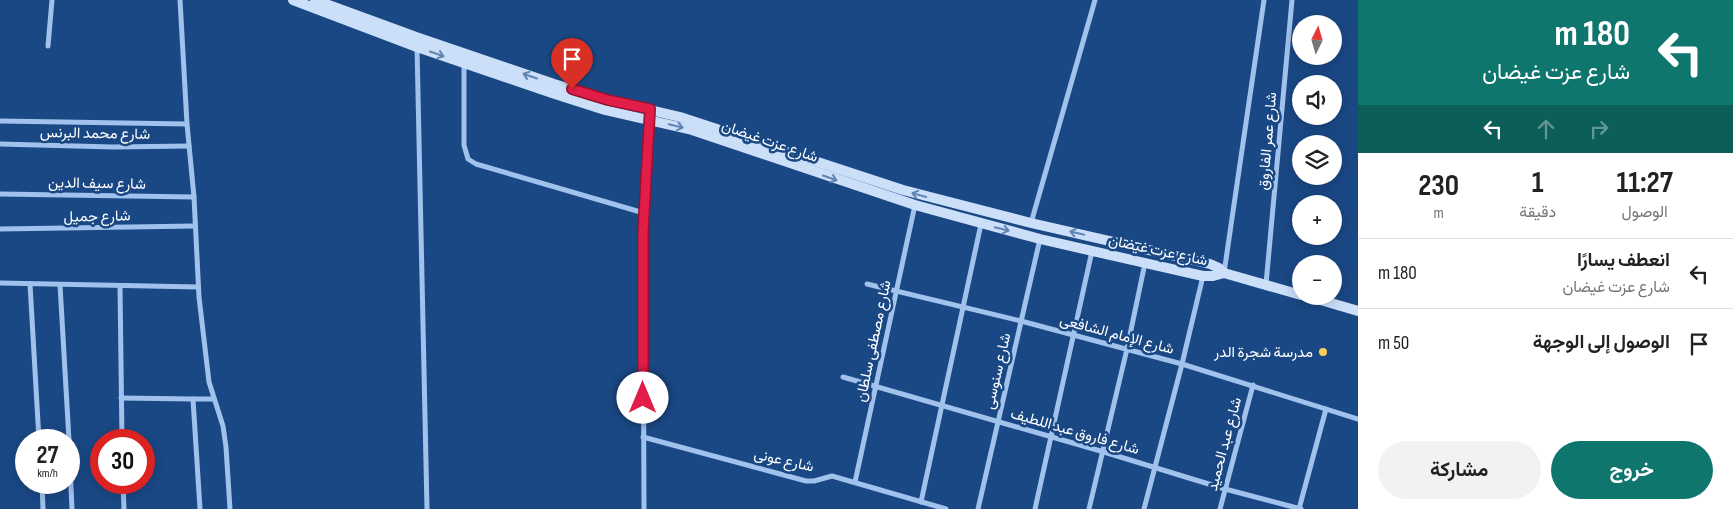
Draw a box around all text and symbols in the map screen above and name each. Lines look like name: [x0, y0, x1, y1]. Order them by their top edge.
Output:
text: 180 m: [1554, 13, 1630, 56]
north arrow: [1292, 15, 1342, 65]
map controls: [1292, 15, 1342, 305]
icon: left: [1648, 20, 1713, 85]
pin: [551, 38, 593, 89]
icon: arrive: [558, 45, 586, 73]
one-way arrow: [429, 49, 445, 59]
text: شارع عزت غيضان: [1482, 59, 1630, 86]
one-way arrow: [523, 71, 538, 80]
button: sound: [1292, 75, 1342, 125]
street label: شارع عمر الفاروق: [1254, 91, 1282, 191]
icon: left: [1479, 115, 1507, 143]
icon: ahead: [1532, 115, 1560, 143]
icon: right: [1585, 115, 1613, 143]
street label: شارع عزت غيضان: [719, 116, 821, 168]
one-way arrow: [667, 122, 683, 131]
street label: شارع محمد البرنس: [40, 123, 150, 145]
button: layers: [1292, 135, 1342, 185]
text: 1: [1532, 165, 1544, 201]
text: 11:27: [1616, 165, 1673, 201]
text: 230: [1418, 168, 1459, 204]
street label: شارع سيف الدين: [48, 173, 146, 195]
one-way arrow: [822, 173, 838, 183]
one-way arrow: [912, 189, 928, 199]
button: +: [1292, 195, 1342, 245]
text: دقيقة: [1519, 203, 1556, 222]
text: الوصول: [1622, 203, 1668, 222]
text: m: [1434, 204, 1444, 223]
street label: شارع جميل: [63, 206, 131, 228]
one-way arrow: [994, 225, 1010, 234]
one-way arrow: [1070, 228, 1086, 237]
street label: شارع عزت غيضان: [1106, 231, 1209, 271]
text: انعطف يسارًا: [1577, 249, 1670, 272]
button: −: [1292, 255, 1342, 305]
icon: left: [1685, 260, 1713, 288]
text: 180 m: [1378, 262, 1417, 285]
street label: شارع مصطفى سلطان: [851, 278, 897, 404]
text: شارع عزت غيضان: [1563, 278, 1670, 297]
street label: شارع الإمام الشافعى: [1057, 310, 1176, 360]
icon: arrive: [1685, 330, 1713, 358]
street label: شارع سنوسى: [979, 331, 1016, 411]
text: الوصول إلى الوجهة: [1533, 331, 1670, 354]
text: 50 m: [1378, 332, 1409, 355]
place label: مدرسة شجرة الدر: [1213, 343, 1313, 362]
marker: مدرسة شجرة الدر: [1317, 346, 1329, 358]
position arrow: [616, 371, 668, 423]
street label: شارع عبد الحميد: [1203, 395, 1247, 493]
street label: شارع فاروق عبد اللطيف: [1008, 404, 1142, 460]
speed limit sign: 30: [90, 429, 155, 494]
text: 27: [37, 440, 58, 471]
button: مشاركة: [1378, 441, 1541, 499]
button: خروج: [1551, 441, 1713, 499]
street label: شارع عونى: [752, 444, 816, 478]
text: km/h: [37, 466, 58, 481]

